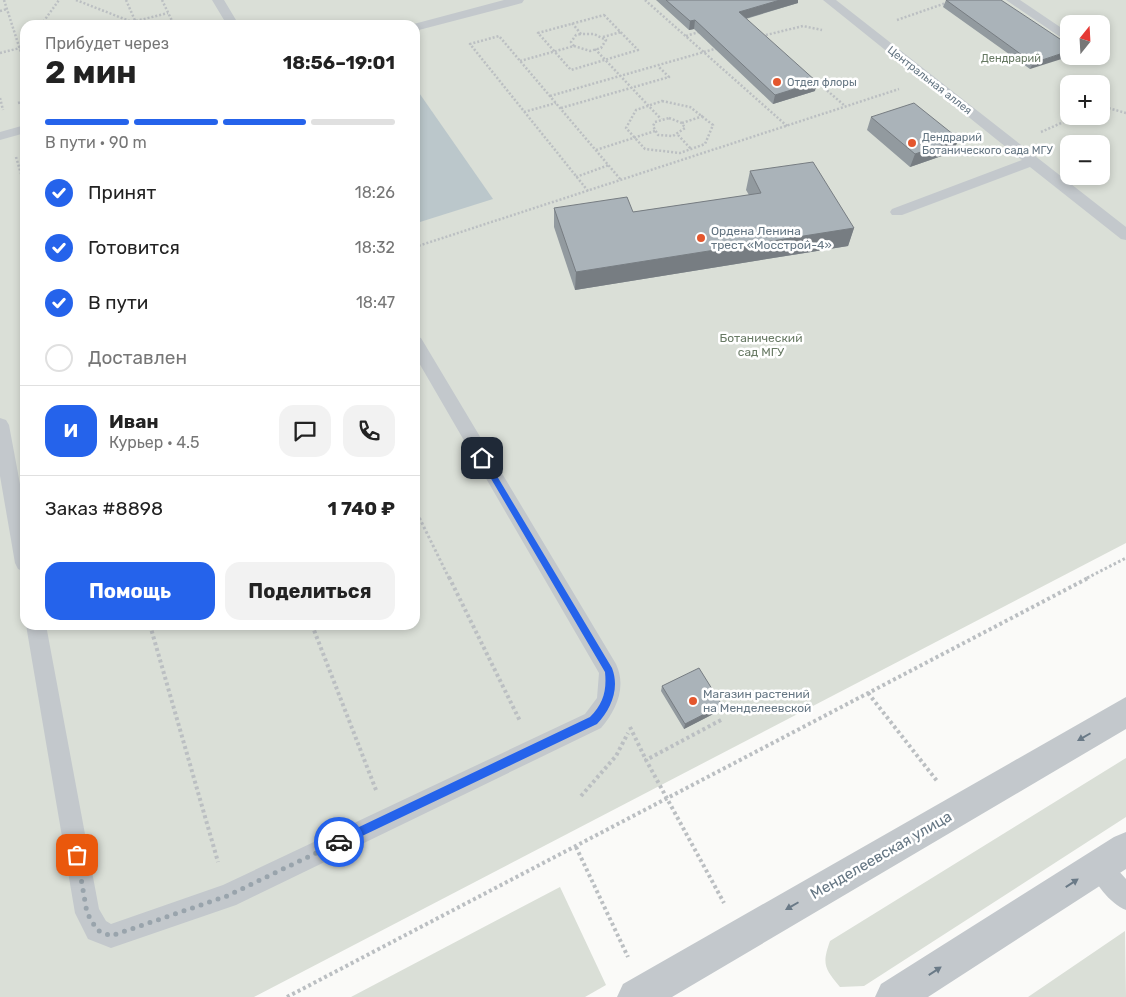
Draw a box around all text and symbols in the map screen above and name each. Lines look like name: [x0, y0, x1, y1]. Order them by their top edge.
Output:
north arrow: [1060, 15, 1110, 65]
map controls: [1060, 15, 1110, 185]
text: Прибудет через: [45, 34, 169, 53]
street label: Центральная аллея: [885, 43, 974, 117]
text: 18:56–19:01: [283, 51, 395, 74]
park label: Дендрарий: [981, 52, 1041, 65]
text: 2 мин: [45, 53, 137, 91]
button: +: [1060, 75, 1110, 125]
marker: Отдел флоры: [771, 76, 783, 88]
place label: Отдел флоры: [787, 76, 857, 89]
place label: Дендрарий Ботанического сада МГУ: [922, 131, 1053, 157]
text: В пути · 90 m: [45, 133, 147, 152]
button: −: [1060, 135, 1110, 185]
marker: Дендрарий Ботанического сада МГУ: [906, 137, 918, 149]
icon: check: [45, 179, 73, 207]
text: Принят: [88, 181, 156, 204]
text: 18:26: [355, 183, 395, 202]
place label: Ордена Ленина трест «Мосстрой-4»: [711, 224, 832, 252]
marker: Ордена Ленина трест «Мосстрой-4»: [695, 232, 707, 244]
icon: check: [45, 234, 73, 262]
text: Готовится: [88, 236, 180, 259]
text: 18:32: [355, 238, 395, 257]
icon: check: [45, 289, 73, 317]
text: В пути: [88, 291, 148, 314]
text: 18:47: [356, 293, 395, 312]
park label: Ботанический сад МГУ: [720, 331, 802, 359]
text: Доставлен: [88, 346, 187, 369]
button: chat: [279, 405, 331, 457]
button: phone: [343, 405, 395, 457]
text: Иван: [109, 410, 159, 433]
text: И: [64, 419, 78, 442]
text: Курьер · 4.5: [109, 433, 200, 452]
pin: [461, 437, 503, 479]
icon: home: [468, 444, 496, 472]
text: Заказ #8898: [45, 497, 163, 520]
text: 1 740 ₽: [328, 497, 395, 520]
button: Помощь: [45, 562, 215, 620]
button: Поделиться: [225, 562, 395, 620]
place label: Магазин растений на Менделеевской: [703, 687, 811, 715]
marker: Магазин растений на Менделеевской: [687, 695, 699, 707]
one-way arrow: [1077, 732, 1090, 741]
street label: Менделеевская улица: [807, 807, 955, 903]
courier: [314, 817, 364, 867]
icon: car: [325, 828, 353, 856]
pin: [56, 834, 98, 876]
icon: bag: [63, 841, 91, 869]
one-way arrow: [1065, 879, 1079, 888]
one-way arrow: [785, 902, 799, 911]
one-way arrow: [928, 966, 942, 975]

